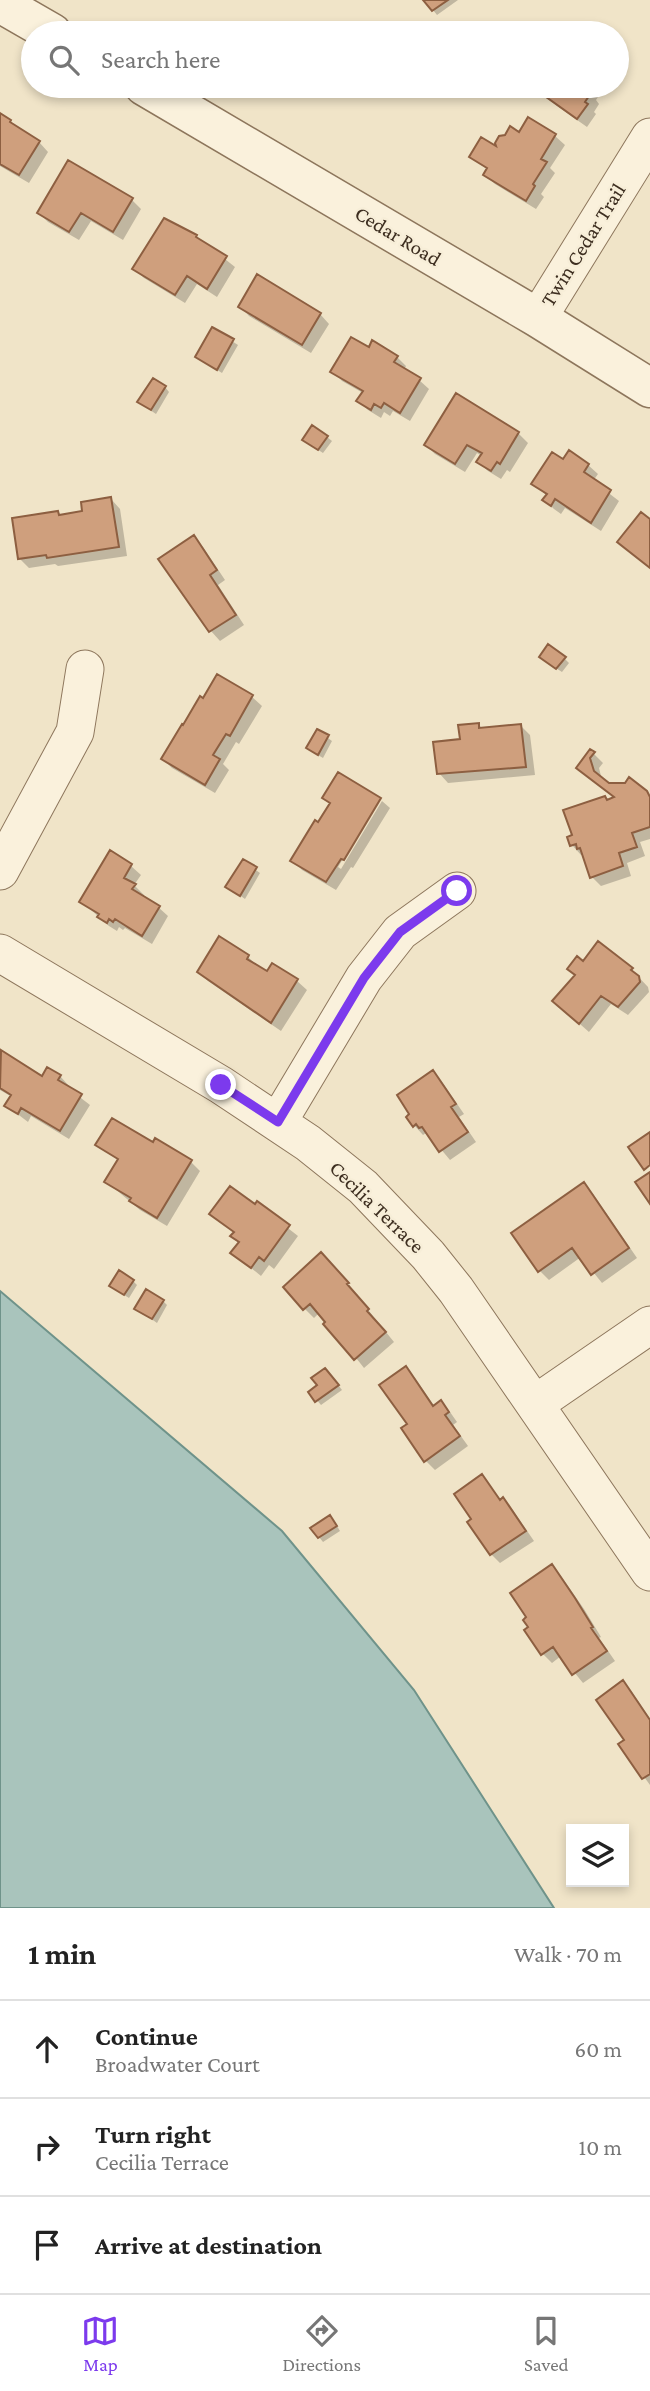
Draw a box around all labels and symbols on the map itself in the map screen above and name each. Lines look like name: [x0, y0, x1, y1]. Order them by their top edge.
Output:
street label: Twin Cedar Trail: [536, 179, 630, 311]
street label: Cedar Road: [351, 201, 445, 271]
route start: [441, 875, 472, 906]
route end: [205, 1069, 236, 1100]
street label: Cecilia Terrace: [325, 1156, 429, 1258]

